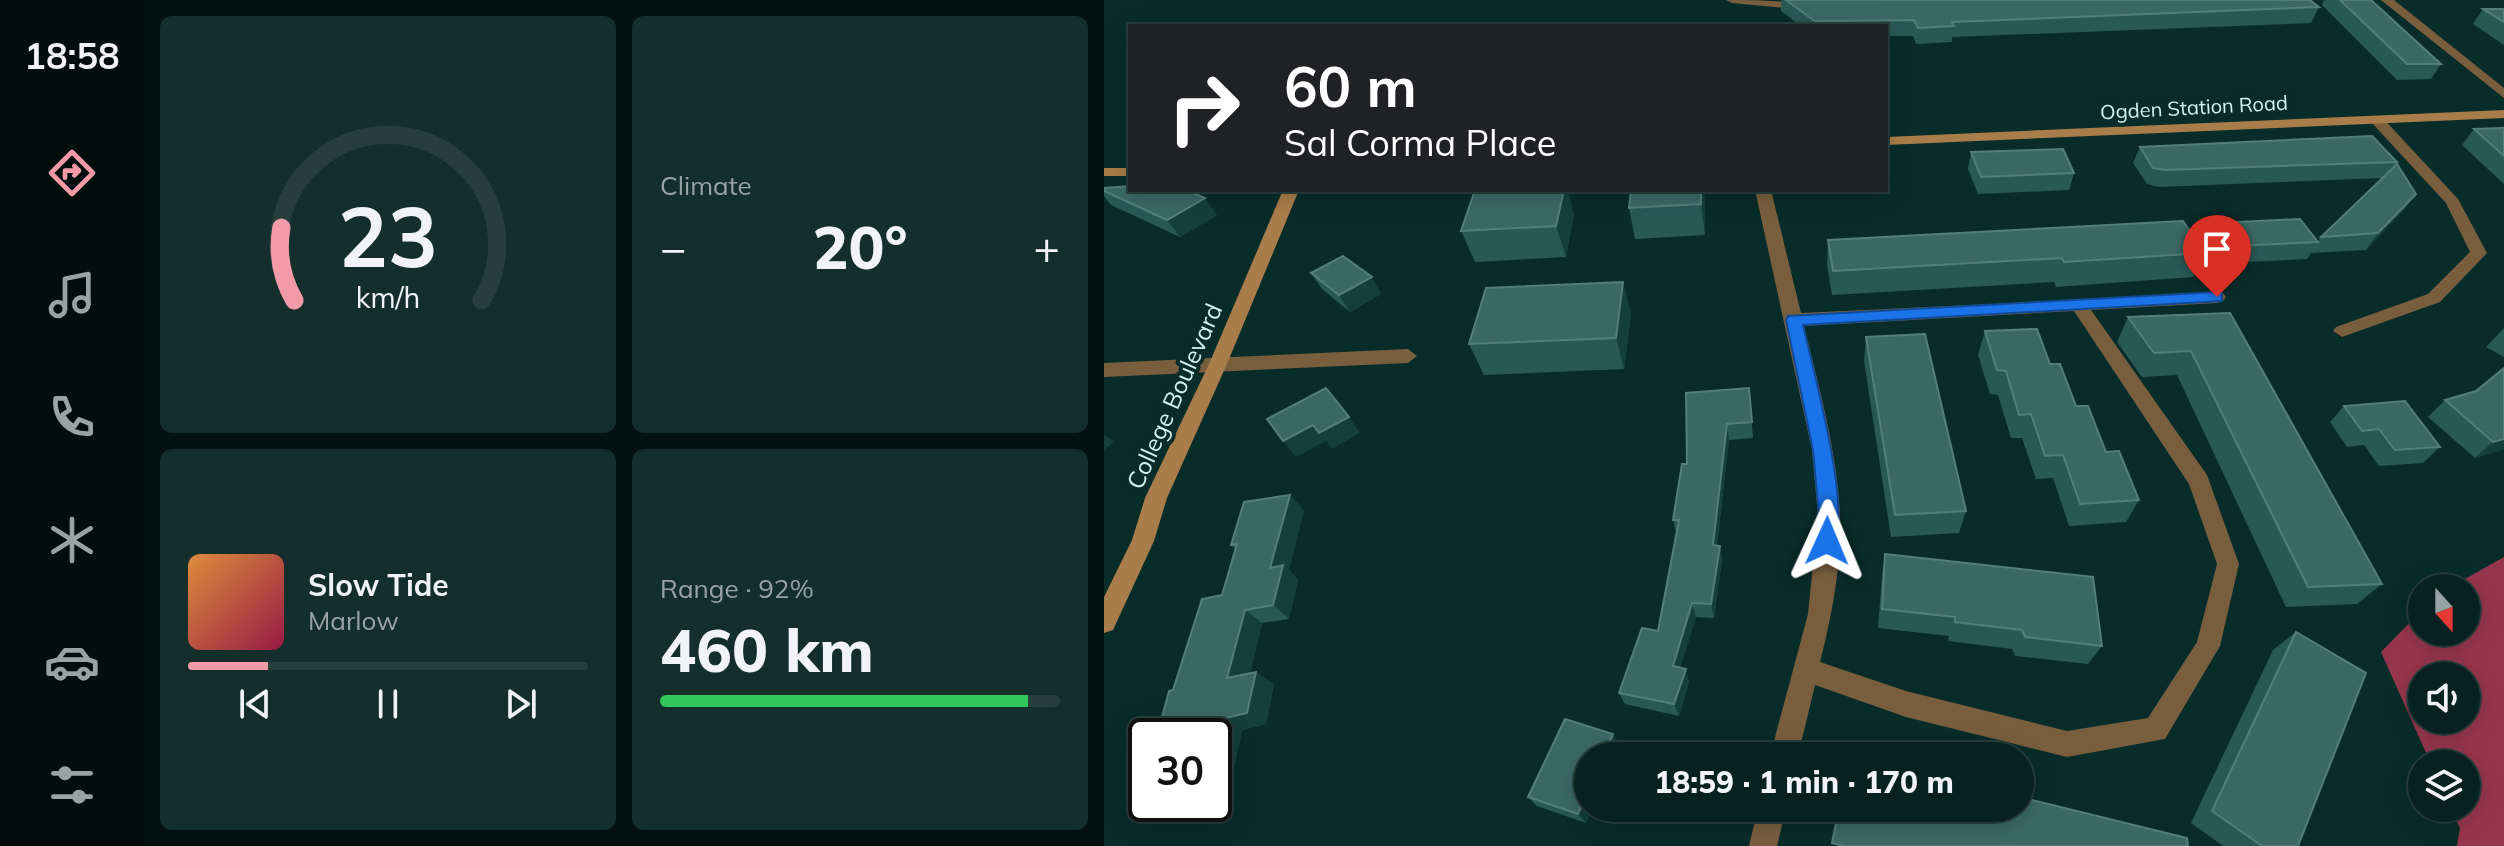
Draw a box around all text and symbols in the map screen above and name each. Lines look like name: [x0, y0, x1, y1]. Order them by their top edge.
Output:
text: 18:58: [24, 33, 120, 78]
text: 60 m: [1284, 51, 1417, 121]
icon: right: [1152, 56, 1256, 160]
street label: Ogden Station Road: [2100, 90, 2288, 124]
text: Sal Corma Place: [1284, 120, 1556, 165]
icon: directions: [44, 145, 100, 201]
text: Climate: [660, 169, 752, 202]
text: 23: [338, 182, 438, 287]
text: 20°: [812, 209, 908, 284]
pin: [2183, 215, 2251, 297]
text: −: [660, 220, 686, 275]
text: +: [1034, 220, 1060, 275]
icon: arrive: [2195, 227, 2239, 271]
icon: music: [44, 267, 100, 323]
text: km/h: [356, 279, 420, 315]
street label: College Boulevard: [1120, 299, 1228, 493]
icon: phone: [44, 389, 100, 445]
position arrow: [1785, 499, 1869, 583]
icon: climate: [44, 512, 100, 568]
text: Slow Tide: [308, 566, 449, 604]
text: Range · 92%: [660, 572, 814, 605]
north arrow: [2408, 574, 2480, 646]
map controls: [2408, 574, 2480, 822]
text: Marlow: [308, 604, 399, 637]
text: 460 km: [660, 612, 874, 687]
icon: car: [44, 634, 100, 690]
button: sound: [2408, 662, 2480, 734]
icon: previous: [233, 682, 277, 726]
icon: pause: [366, 682, 410, 726]
icon: next: [499, 682, 543, 726]
speed limit sign: 30: [1128, 718, 1232, 822]
button: layers: [2408, 750, 2480, 822]
icon: filters: [44, 757, 100, 813]
text: 18:59 · 1 min · 170 m: [1654, 763, 1954, 801]

